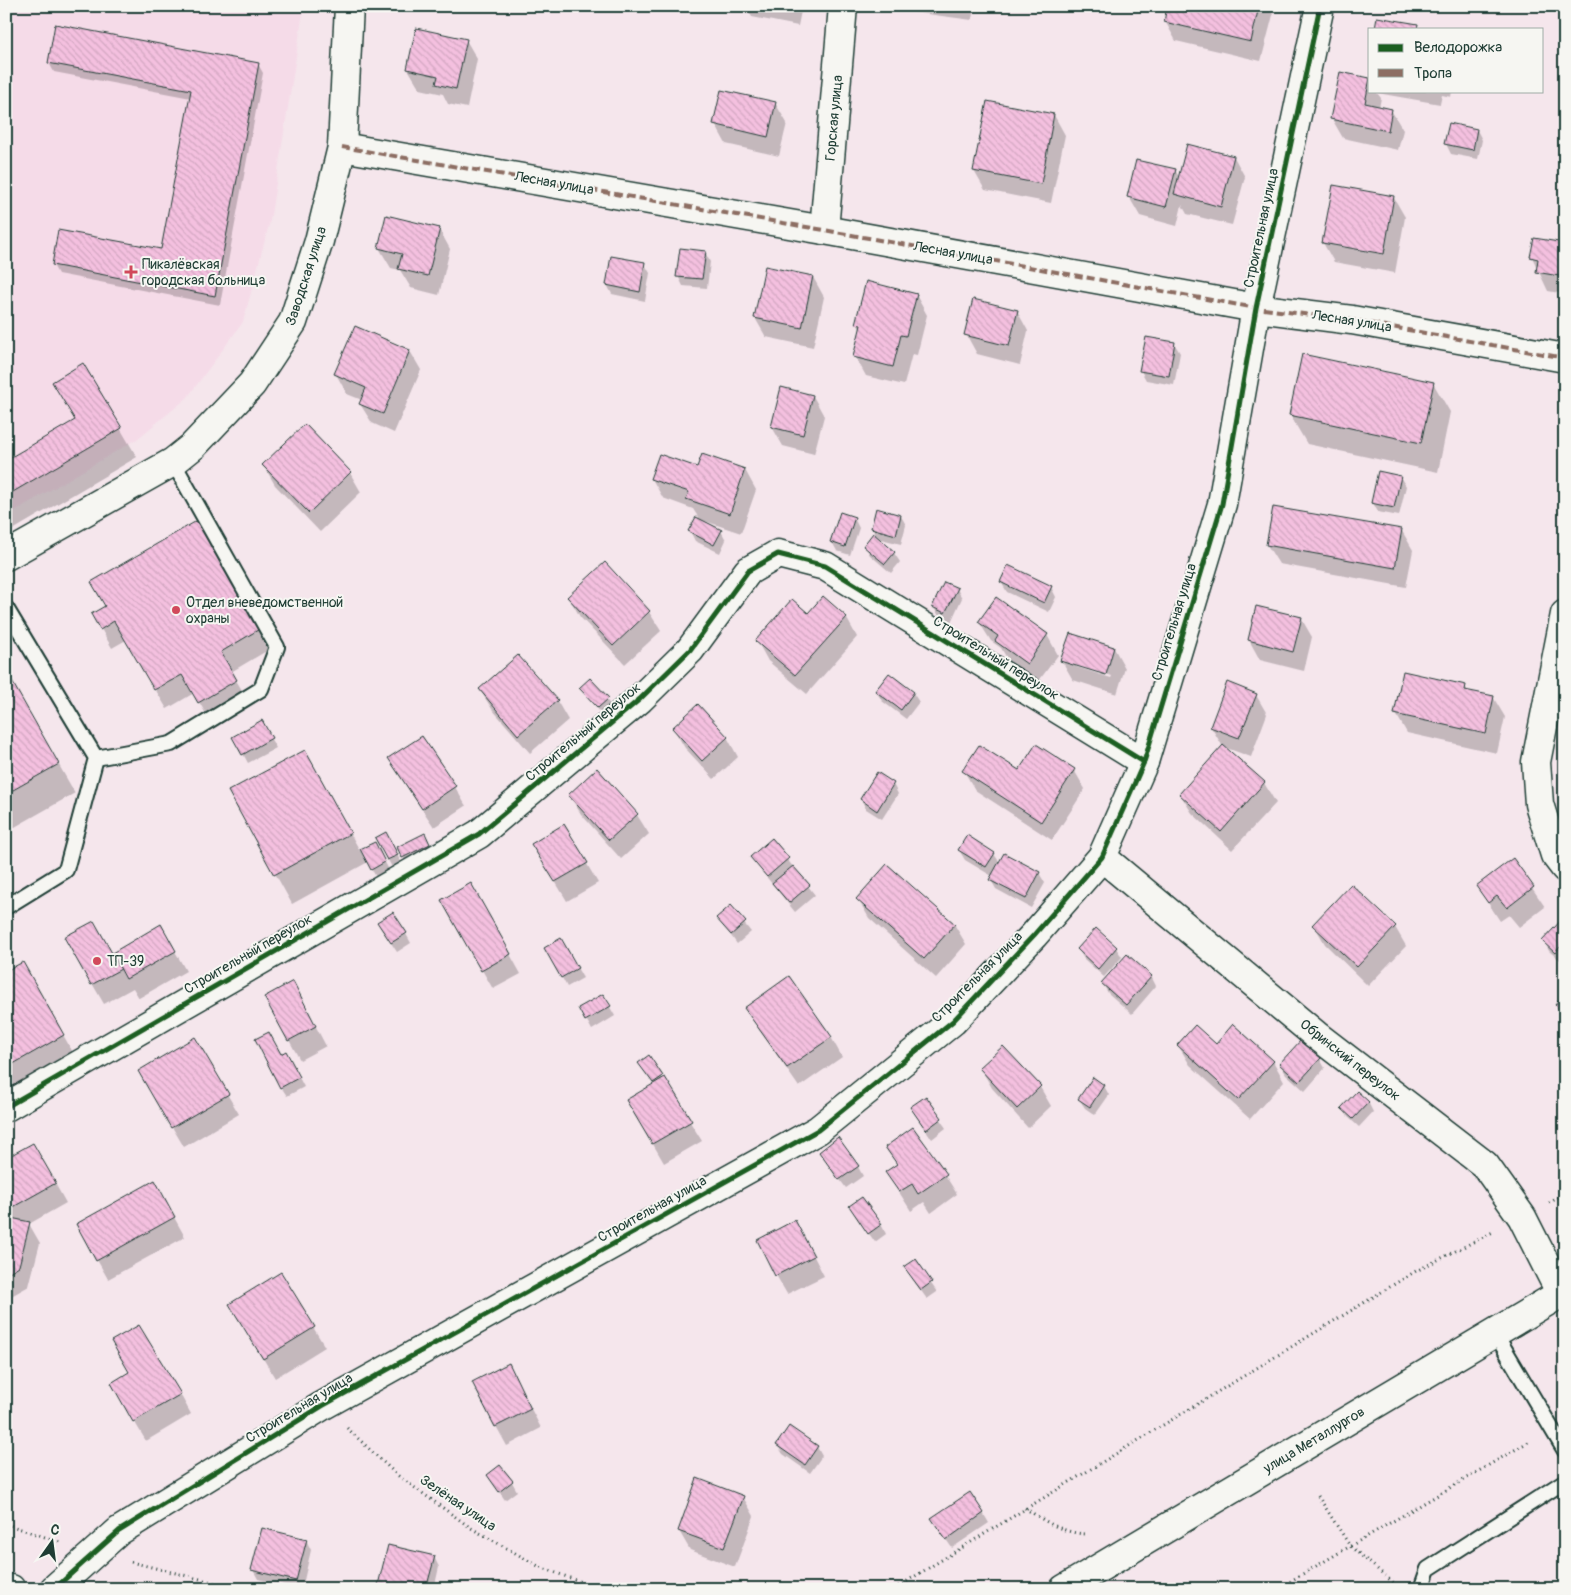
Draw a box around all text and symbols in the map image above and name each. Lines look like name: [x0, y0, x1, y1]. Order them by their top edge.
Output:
legend: [1368, 28, 1544, 92]
text: Велодорожка: [1414, 38, 1502, 57]
text: Тропа: [1414, 64, 1452, 83]
street label: Горская улица: [822, 74, 846, 162]
street label: Лесная улица: [512, 167, 595, 198]
street label: Строительная улица: [1240, 167, 1282, 289]
street label: Заводская улица: [282, 224, 330, 328]
street label: Лесная улица: [911, 237, 994, 268]
place label: Пикалёвская городская больница: [142, 256, 265, 289]
marker: Пикалёвская городская больница: [124, 265, 138, 279]
street label: Лесная улица: [1310, 306, 1393, 336]
street label: Строительная улица: [1148, 561, 1200, 683]
place label: Отдел вневедомственной охраны: [186, 594, 343, 627]
marker: Отдел вневедомственной охраны: [170, 604, 182, 616]
street label: Строительный переулок: [930, 612, 1062, 704]
street label: Строительный переулок: [522, 679, 644, 785]
street label: Строительный переулок: [181, 910, 315, 998]
street label: Строительная улица: [928, 928, 1026, 1026]
place label: ТП-39: [107, 953, 144, 970]
marker: ТП-39: [91, 955, 103, 967]
street label: Обринский переулок: [1296, 1016, 1404, 1104]
street label: Строительная улица: [595, 1172, 709, 1246]
street label: Строительная улица: [242, 1369, 356, 1447]
street label: улица Металлургов: [1260, 1403, 1368, 1477]
street label: Зелёная улица: [417, 1471, 499, 1535]
north arrow: [28, 1518, 78, 1568]
text: С: [49, 1521, 62, 1539]

